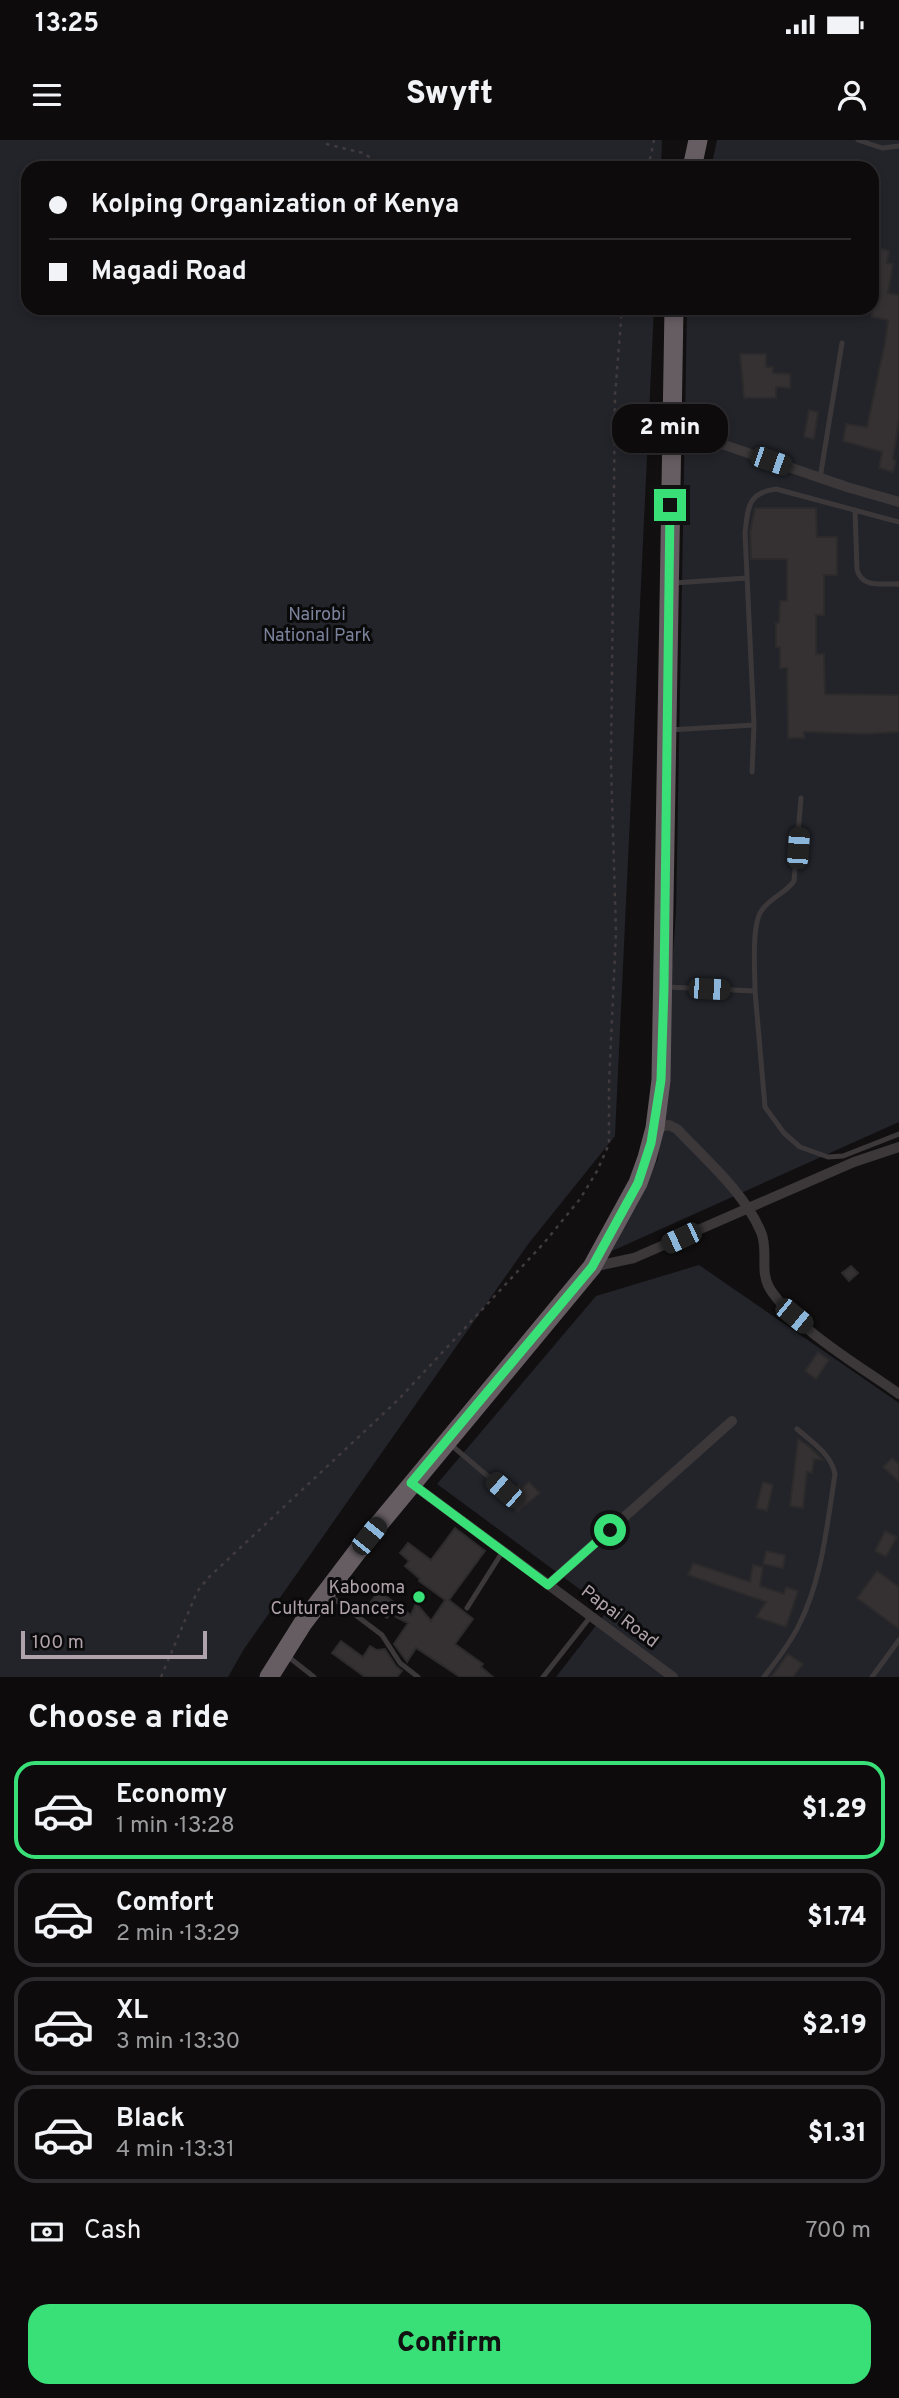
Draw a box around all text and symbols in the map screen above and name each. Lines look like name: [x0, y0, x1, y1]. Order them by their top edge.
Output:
text: 13:25: [35, 8, 99, 41]
text: Swyft: [406, 75, 493, 115]
icon: menu: [28, 76, 66, 114]
icon: person: [833, 76, 871, 114]
text: Kolping Organization of Kenya: [91, 189, 459, 222]
text: Magadi Road: [91, 256, 247, 289]
callout: 2 min: [612, 404, 728, 452]
text: 2 min: [640, 414, 700, 443]
car: [748, 444, 795, 478]
route end: [654, 489, 686, 521]
park label: Nairobi National Park: [263, 604, 371, 648]
car: [787, 826, 810, 870]
car: [688, 977, 731, 1001]
car: [658, 1220, 705, 1256]
car: [772, 1295, 817, 1337]
car: [482, 1468, 527, 1512]
car: [348, 1513, 391, 1559]
route start: [594, 1514, 626, 1546]
place label: Kabooma Cultural Dancers: [271, 1577, 405, 1621]
street label: Papai Road: [576, 1581, 662, 1654]
marker: Kabooma Cultural Dancers: [411, 1589, 427, 1605]
scale bar: [21, 1628, 206, 1660]
text: 100 m: [32, 1631, 84, 1655]
text: Choose a ride: [28, 1699, 229, 1739]
icon: car: [32, 1779, 95, 1842]
text: Economy: [116, 1779, 227, 1812]
text: $1.29: [802, 1794, 867, 1827]
text: 1 min · 13:28: [116, 1812, 235, 1841]
icon: car: [32, 1887, 95, 1950]
text: Comfort: [116, 1887, 214, 1920]
text: $1.74: [807, 1902, 867, 1935]
text: 2 min · 13:29: [116, 1920, 240, 1949]
icon: car: [32, 1995, 95, 2058]
text: XL: [116, 1995, 148, 2028]
text: $2.19: [802, 2010, 867, 2043]
text: 3 min · 13:30: [116, 2028, 240, 2057]
icon: car: [32, 2103, 95, 2166]
text: Black: [116, 2103, 185, 2136]
text: $1.31: [808, 2118, 867, 2151]
text: 4 min · 13:31: [116, 2136, 235, 2165]
icon: cash: [28, 2213, 66, 2251]
text: Cash: [84, 2215, 141, 2248]
text: 700 m: [805, 2217, 871, 2246]
button: Confirm: [28, 2304, 871, 2384]

